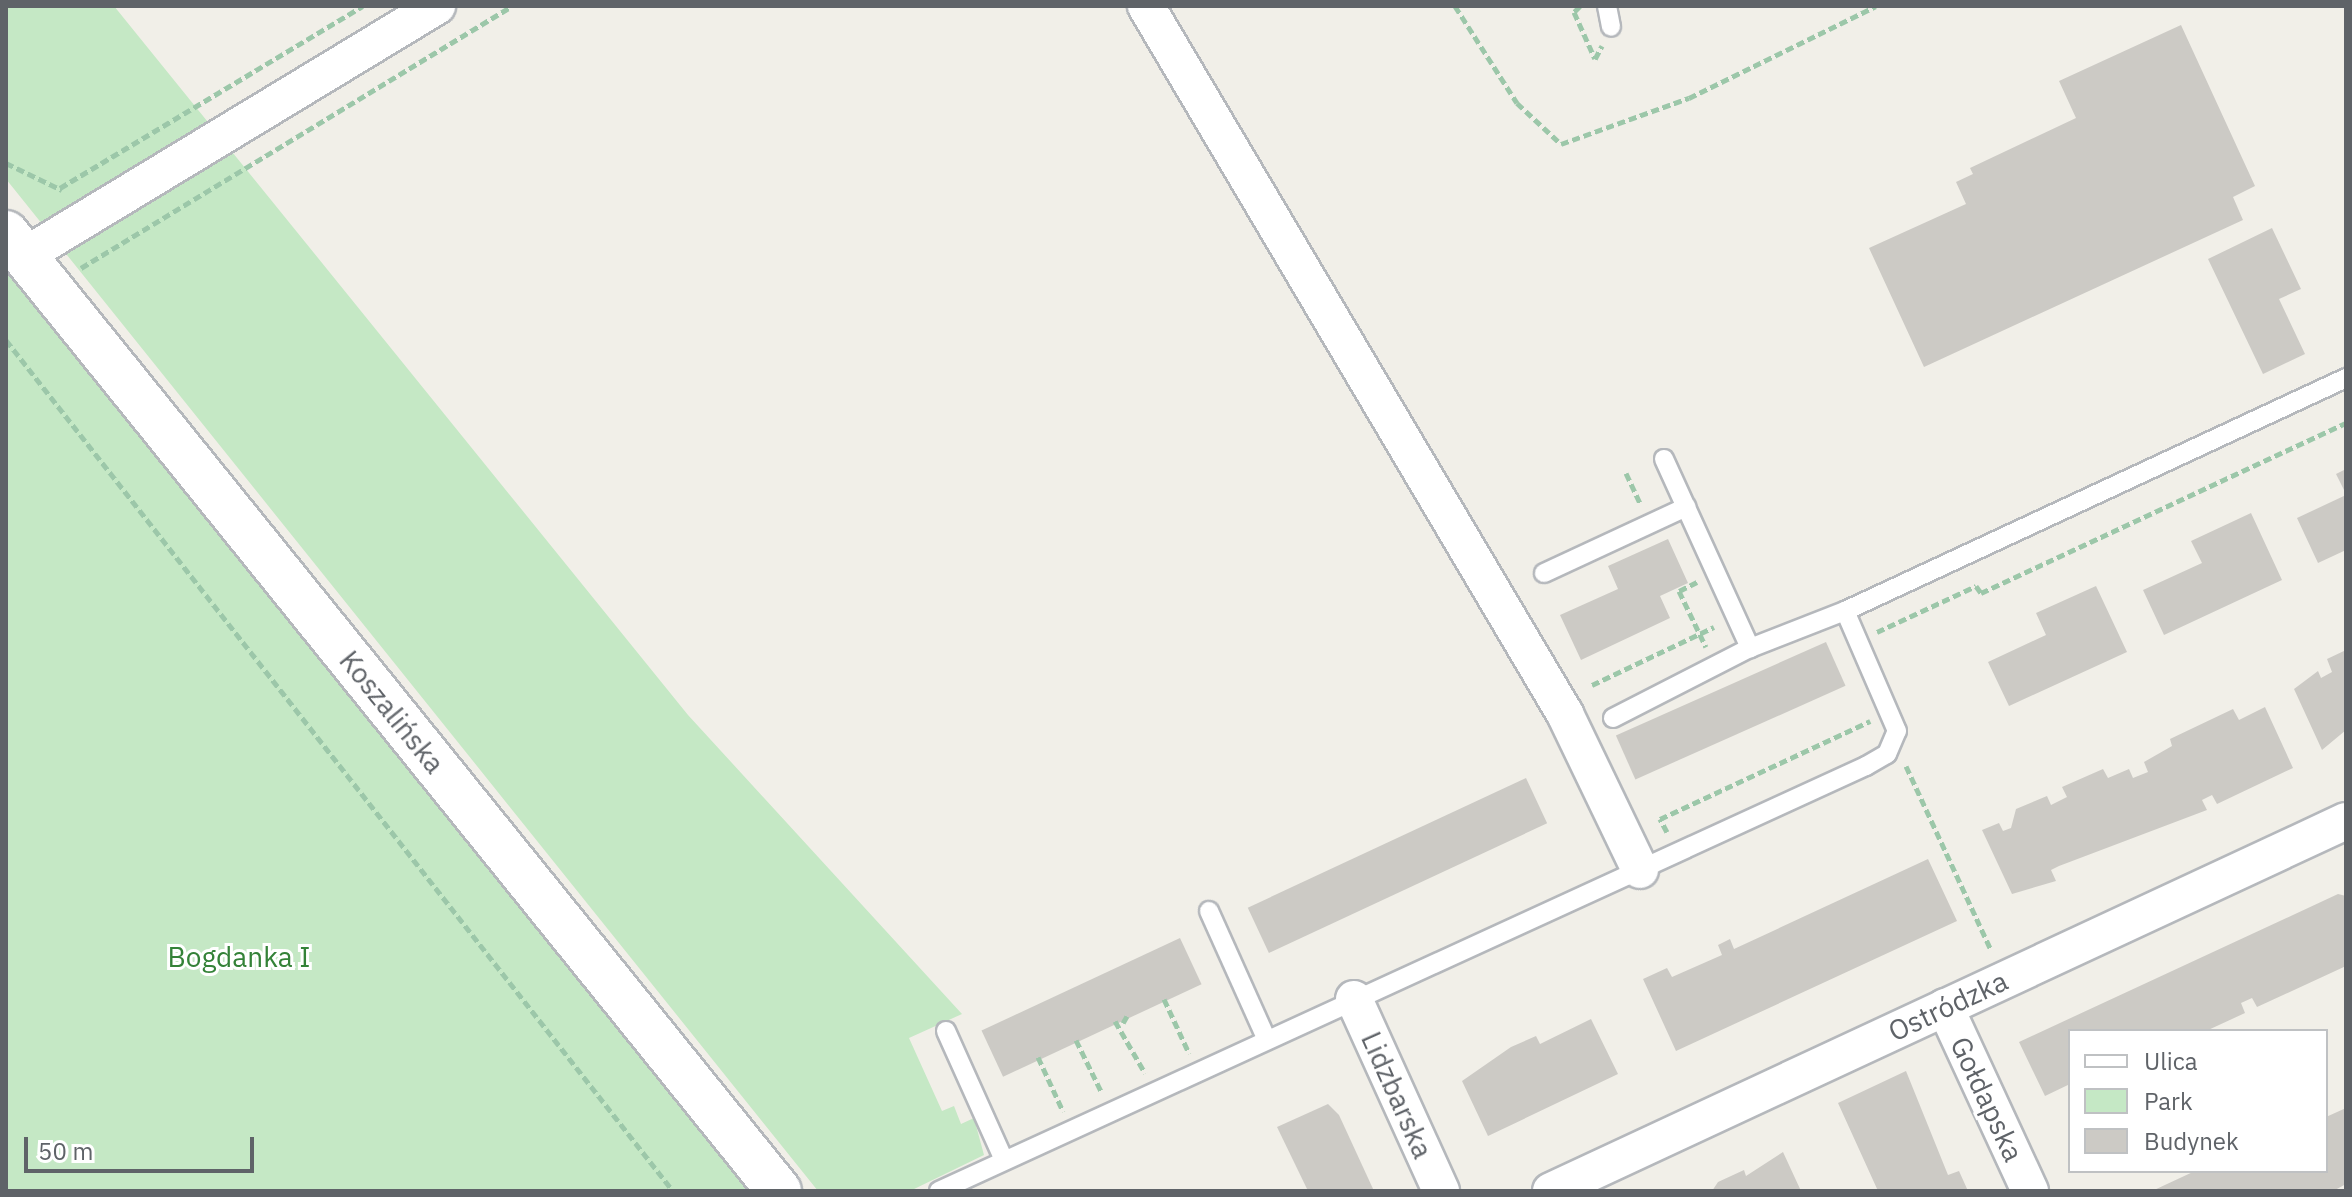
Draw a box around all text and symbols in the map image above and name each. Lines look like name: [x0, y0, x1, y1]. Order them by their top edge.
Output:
street label: Koszalińska: [332, 644, 452, 780]
park label: Bogdanka I: [167, 940, 311, 974]
street label: Ostródzka: [1883, 964, 2013, 1048]
street label: Lidzbarska: [1354, 1027, 1440, 1163]
legend: [2068, 1029, 2328, 1173]
street label: Gołdapska: [1944, 1031, 2030, 1167]
text: Ulica: [2144, 1045, 2198, 1077]
text: Park: [2144, 1085, 2193, 1117]
scale bar: [28, 1121, 258, 1171]
text: Budynek: [2144, 1125, 2239, 1157]
text: 50 m: [38, 1135, 93, 1167]

